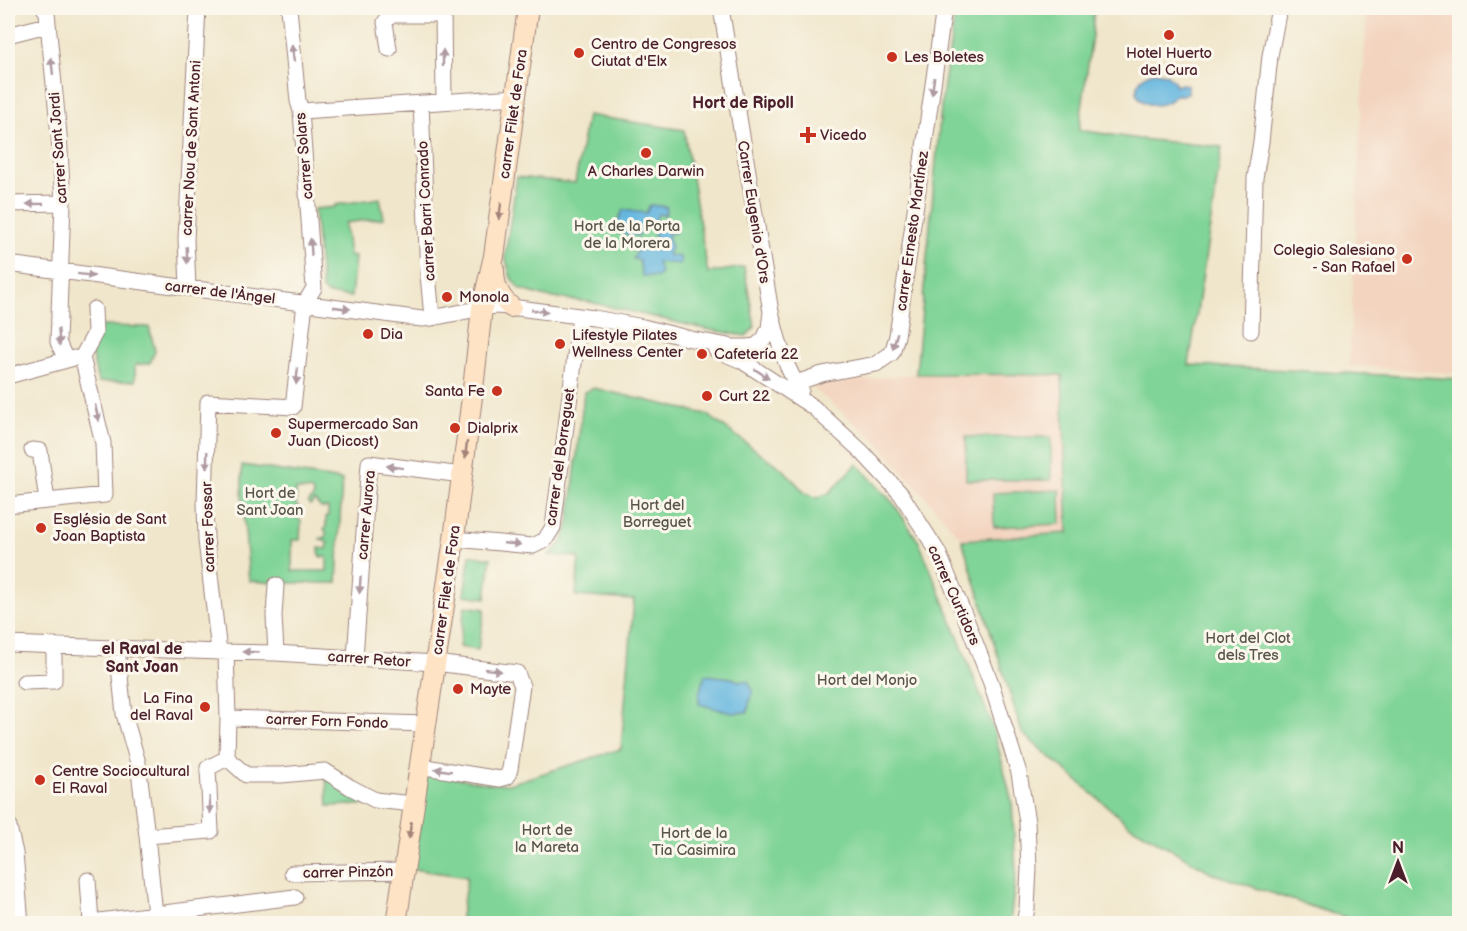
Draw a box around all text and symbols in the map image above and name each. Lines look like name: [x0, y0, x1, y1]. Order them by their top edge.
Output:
marker: Hotel Huerto del Cura: [1162, 28, 1176, 42]
place label: Centro de Congresos Ciutat d'Elx: [591, 35, 737, 71]
one-way arrow: [289, 43, 298, 62]
place label: Hotel Huerto del Cura: [1126, 44, 1212, 80]
marker: Centro de Congresos Ciutat d'Elx: [572, 46, 586, 60]
street label: carrer Filet de Fora: [495, 48, 532, 180]
place label: Les Boletes: [904, 48, 985, 67]
one-way arrow: [438, 49, 448, 68]
marker: Les Boletes: [885, 50, 899, 64]
one-way arrow: [47, 57, 56, 76]
street label: carrer Nou de Sant Antoni: [177, 60, 206, 236]
one-way arrow: [928, 77, 937, 96]
street label: carrer Sant Jordi: [45, 91, 72, 205]
district label: Hort de Ripoll: [692, 94, 794, 113]
street label: carrer Solars: [291, 111, 318, 200]
place label: Vicedo: [820, 126, 867, 145]
marker: Vicedo: [801, 128, 815, 142]
street label: Carrer Eugenio d'Ors: [733, 139, 774, 285]
street label: carrer Barri Conrado: [413, 140, 440, 282]
marker: A Charles Darwin: [639, 146, 653, 160]
street label: carrer Ernesto Martínez: [892, 149, 933, 313]
place label: A Charles Darwin: [588, 162, 704, 181]
one-way arrow: [26, 199, 45, 209]
one-way arrow: [495, 202, 505, 221]
park label: Hort de la Porta de la Morera: [574, 217, 680, 253]
one-way arrow: [306, 237, 316, 256]
place label: Colegio Salesiano - San Rafael: [1273, 241, 1395, 277]
one-way arrow: [182, 245, 192, 264]
marker: Colegio Salesiano - San Rafael: [1400, 252, 1414, 266]
one-way arrow: [77, 270, 96, 279]
street label: carrer de l'Àngel: [164, 276, 276, 309]
place label: Monola: [459, 288, 509, 307]
marker: Monola: [440, 290, 454, 304]
one-way arrow: [333, 303, 352, 312]
one-way arrow: [531, 307, 550, 316]
place label: Dia: [380, 325, 403, 344]
place label: Lifestyle Pilates Wellness Center: [572, 326, 684, 362]
marker: Dia: [361, 327, 375, 341]
one-way arrow: [54, 328, 64, 347]
one-way arrow: [890, 332, 899, 350]
marker: Lifestyle Pilates Wellness Center: [553, 337, 567, 351]
place label: Cafetería 22: [714, 345, 799, 364]
marker: Cafetería 22: [695, 347, 709, 361]
one-way arrow: [292, 366, 302, 385]
one-way arrow: [754, 369, 770, 380]
place label: Santa Fe: [425, 382, 485, 401]
marker: Santa Fe: [490, 384, 504, 398]
street label: carrer del Borreguet: [541, 387, 580, 527]
place label: Curt 22: [719, 387, 770, 406]
marker: Curt 22: [700, 389, 714, 403]
one-way arrow: [92, 404, 102, 423]
place label: Supermercado San Juan (Dicost): [288, 415, 418, 451]
place label: Dialprix: [467, 419, 518, 438]
marker: Dialprix: [448, 421, 462, 435]
marker: Supermercado San Juan (Dicost): [269, 426, 283, 440]
one-way arrow: [461, 440, 470, 459]
one-way arrow: [202, 451, 211, 470]
one-way arrow: [385, 462, 404, 471]
street label: carrer Aurora: [353, 469, 380, 561]
street label: carrer Fossar: [197, 481, 220, 573]
park label: Hort de Sant Joan: [237, 484, 303, 520]
park label: Hort del Borreguet: [623, 496, 692, 532]
place label: Església de Sant Joan Baptista: [53, 510, 167, 546]
marker: Església de Sant Joan Baptista: [34, 521, 48, 535]
street label: carrer Filet de Fora: [428, 524, 465, 656]
one-way arrow: [502, 539, 521, 549]
street label: carrer Curtidors: [923, 542, 984, 649]
one-way arrow: [355, 575, 365, 594]
park label: Hort del Clot dels Tres: [1205, 629, 1291, 665]
district label: el Raval de Sant Joan: [101, 640, 183, 677]
one-way arrow: [241, 647, 260, 657]
street label: carrer Retor: [327, 647, 412, 672]
one-way arrow: [484, 666, 503, 675]
park label: Hort del Monjo: [817, 671, 917, 690]
place label: Mayte: [470, 680, 511, 699]
marker: Mayte: [451, 682, 465, 696]
place label: La Fina del Raval: [130, 689, 193, 725]
marker: La Fina del Raval: [198, 700, 212, 714]
street label: carrer Forn Fondo: [265, 710, 389, 733]
place label: Centre Sociocultural El Raval: [52, 762, 190, 798]
one-way arrow: [433, 765, 452, 774]
marker: Centre Sociocultural El Raval: [33, 773, 47, 787]
one-way arrow: [205, 795, 215, 814]
one-way arrow: [405, 820, 414, 839]
park label: Hort de la Mareta: [515, 821, 579, 857]
park label: Hort de la Tia Casimira: [652, 824, 736, 860]
north arrow: [1368, 832, 1428, 892]
text: N: [1392, 839, 1404, 858]
street label: carrer Pinzón: [302, 862, 394, 883]

